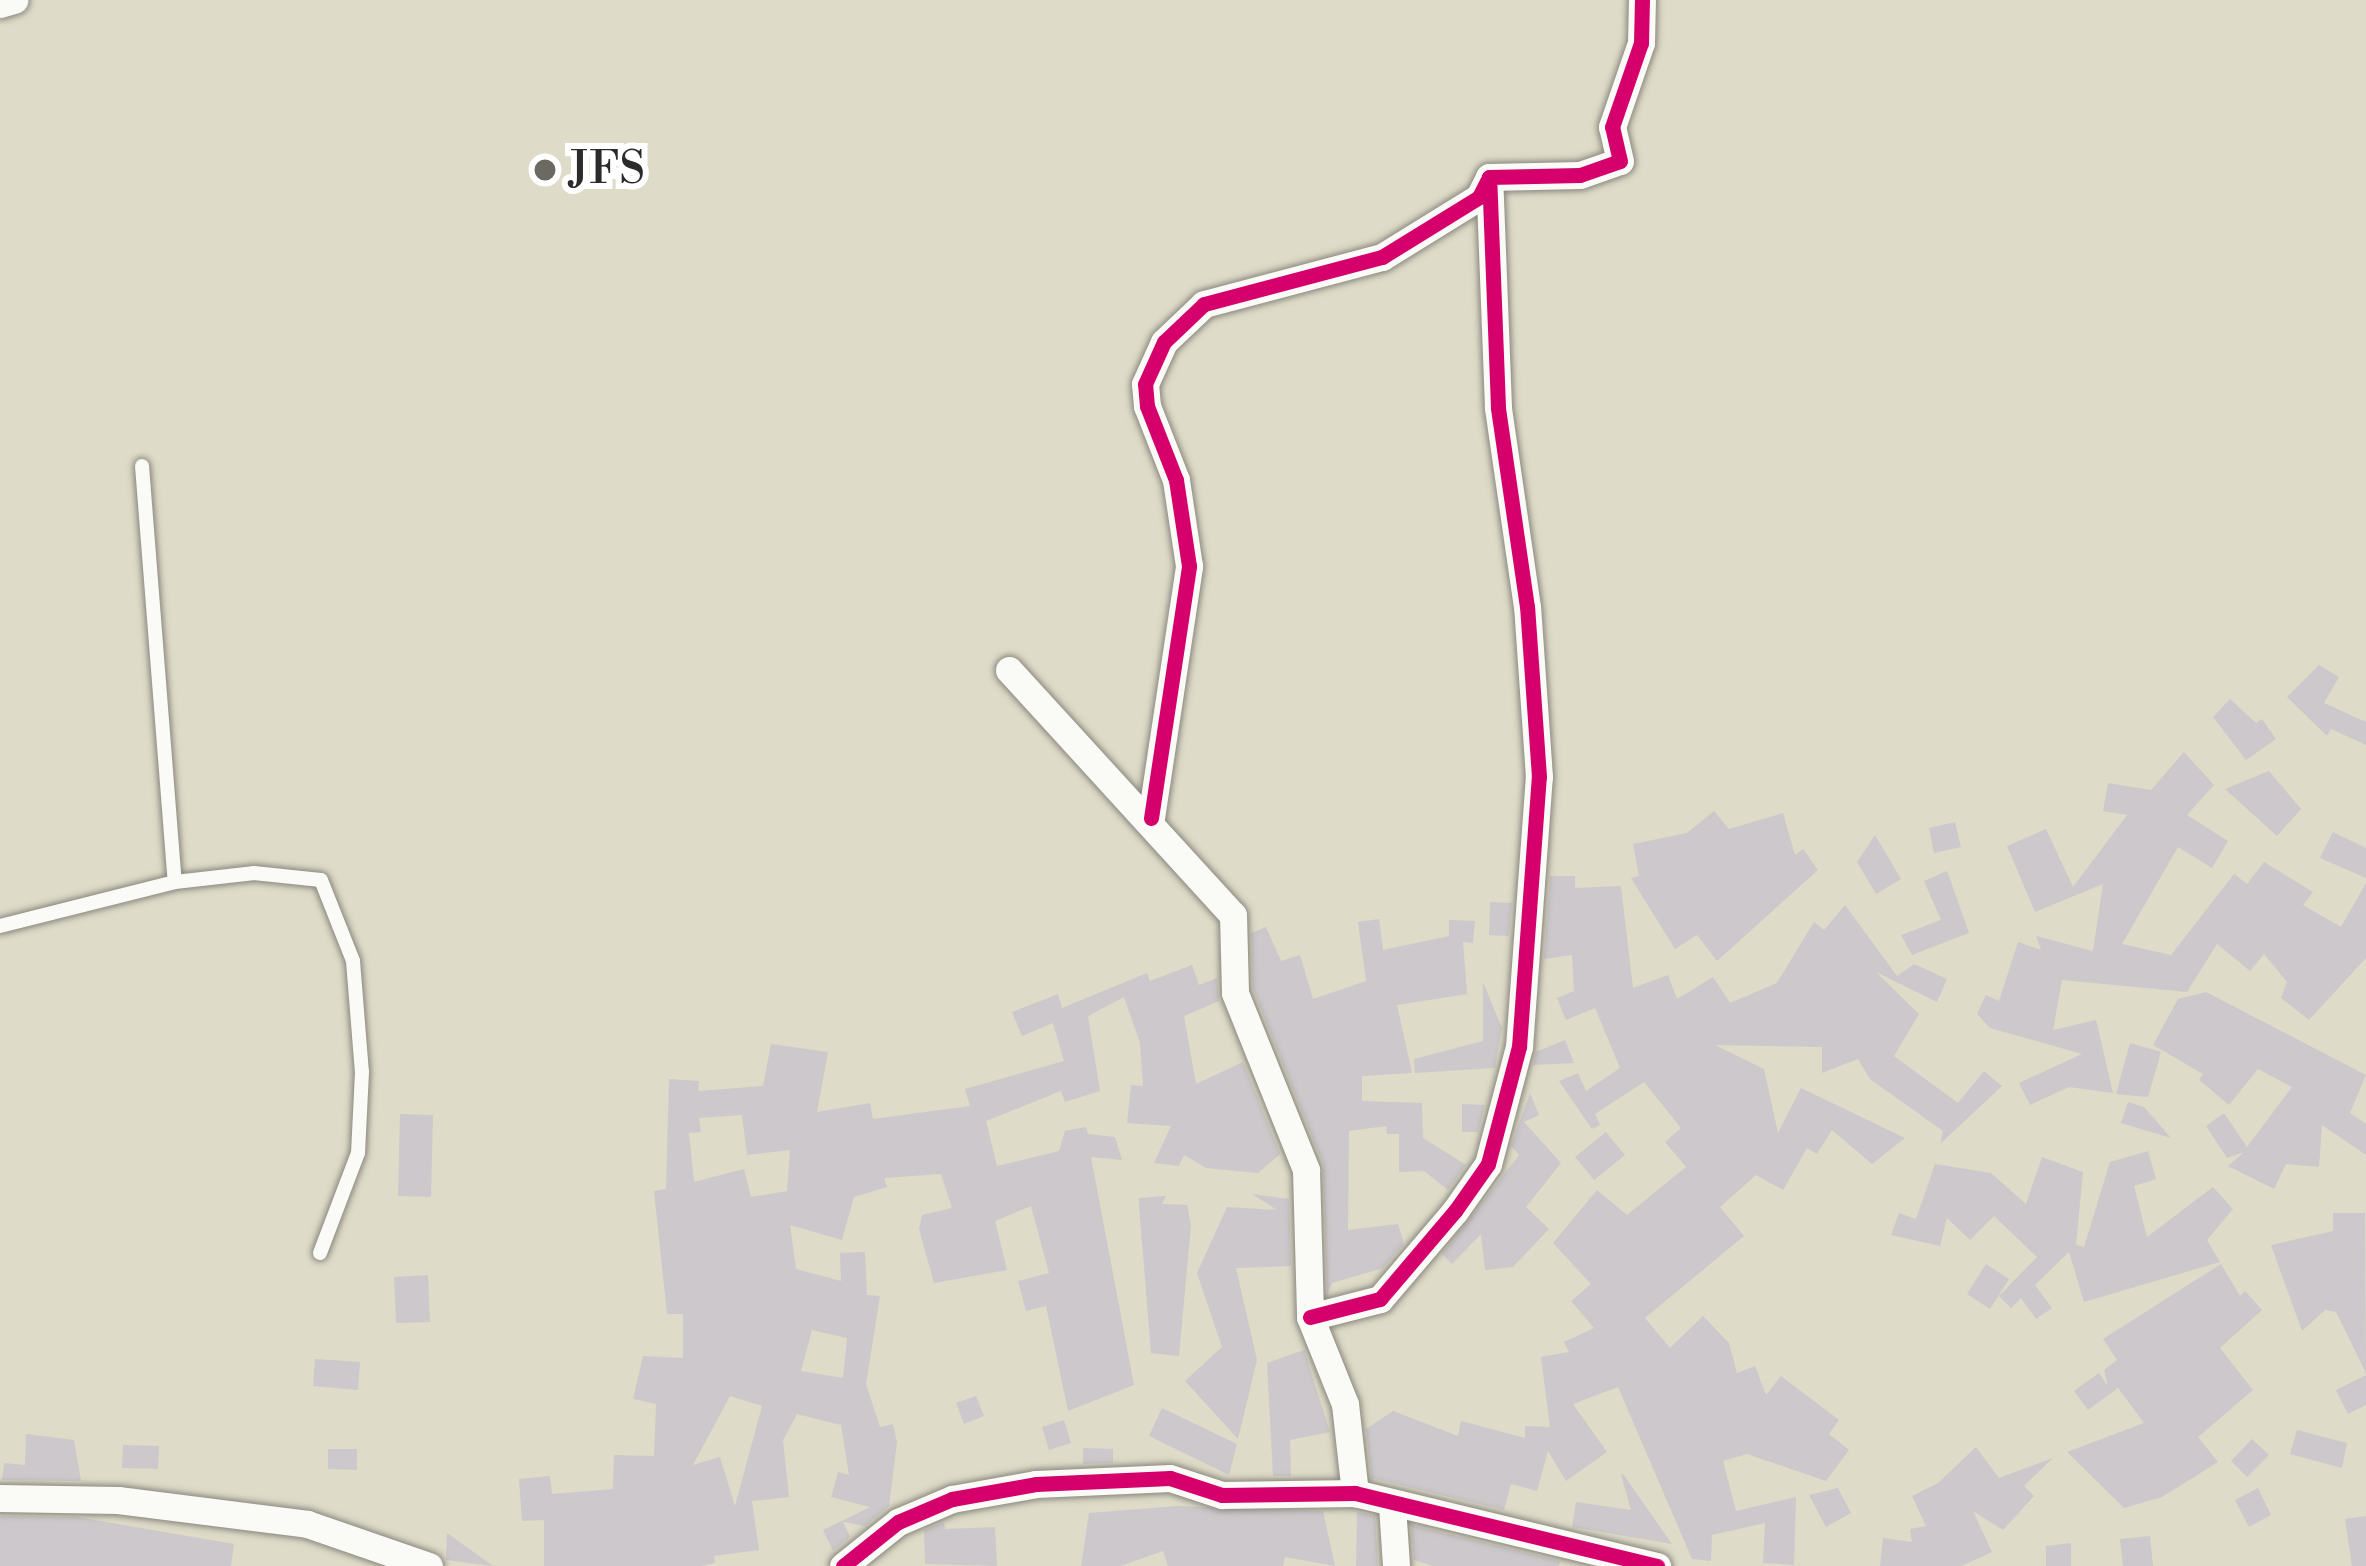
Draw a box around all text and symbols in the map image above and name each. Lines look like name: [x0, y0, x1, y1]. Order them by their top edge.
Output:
place label: JFS: [569, 143, 645, 197]
marker: JFS: [532, 157, 558, 183]

